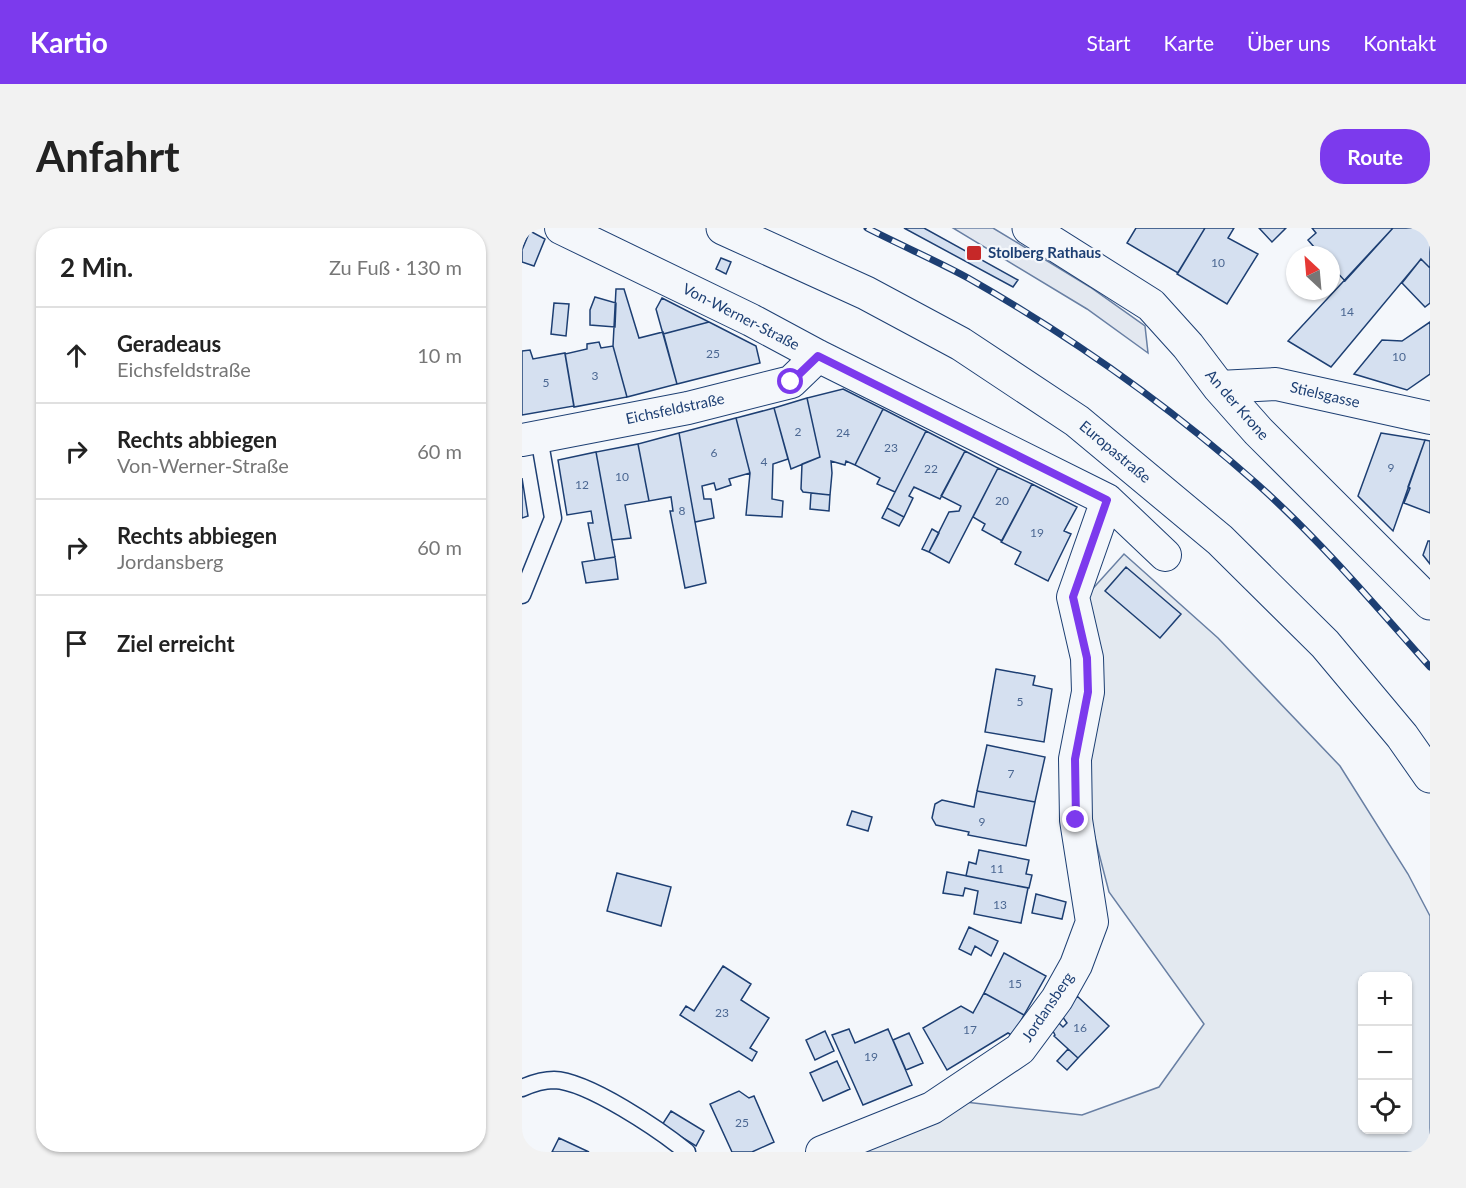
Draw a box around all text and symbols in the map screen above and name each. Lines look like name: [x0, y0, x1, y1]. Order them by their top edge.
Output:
text: Kartio: [30, 25, 108, 59]
text: Start: [1086, 30, 1131, 55]
text: Karte: [1164, 30, 1214, 55]
text: Über uns: [1247, 30, 1330, 55]
text: Kontakt: [1363, 30, 1436, 55]
button: Route: [1320, 129, 1430, 184]
text: Anfahrt: [36, 131, 180, 181]
place label: Stolberg Rathaus: [988, 243, 1102, 261]
marker: Stolberg Rathaus: [965, 244, 983, 262]
north arrow: [1286, 246, 1340, 300]
text: 2 Min.: [60, 251, 133, 283]
text: Zu Fuß · 130 m: [329, 255, 462, 279]
house number: 10: [1211, 255, 1225, 270]
street label: Von-Werner-Straße: [680, 279, 803, 353]
house number: 14: [1340, 304, 1354, 319]
text: Geradeaus: [117, 330, 221, 357]
icon: ahead: [60, 339, 93, 372]
text: 10 m: [417, 343, 462, 367]
house number: 25: [706, 346, 720, 361]
house number: 10: [1392, 349, 1406, 364]
text: Eichsfeldstraße: [117, 357, 251, 381]
street label: An der Krone: [1202, 365, 1273, 443]
house number: 3: [592, 368, 599, 383]
route start: [777, 368, 803, 394]
house number: 5: [543, 375, 550, 390]
street label: Stielsgasse: [1289, 377, 1362, 411]
street label: Eichsfeldstraße: [624, 389, 726, 427]
street label: Europastraße: [1076, 416, 1155, 486]
house number: 2: [795, 424, 802, 439]
house number: 24: [836, 425, 850, 440]
text: Rechts abbiegen: [117, 426, 277, 453]
icon: right: [60, 435, 93, 468]
text: 60 m: [417, 439, 462, 463]
house number: 23: [884, 440, 898, 455]
house number: 6: [711, 445, 718, 460]
text: Von-Werner-Straße: [117, 453, 289, 477]
house number: 4: [761, 454, 768, 469]
house number: 9: [1388, 460, 1395, 475]
house number: 22: [924, 461, 938, 476]
house number: 10: [615, 469, 629, 484]
house number: 12: [575, 477, 589, 492]
house number: 20: [995, 493, 1009, 508]
house number: 8: [679, 503, 686, 518]
text: Rechts abbiegen: [117, 522, 277, 549]
house number: 19: [1030, 525, 1044, 540]
icon: right: [60, 531, 93, 564]
text: 60 m: [417, 535, 462, 559]
text: Jordansberg: [117, 549, 224, 573]
icon: arrive: [60, 627, 93, 660]
text: Ziel erreicht: [117, 630, 235, 657]
house number: 5: [1017, 694, 1024, 709]
house number: 7: [1008, 766, 1015, 781]
route end: [1062, 806, 1088, 832]
house number: 9: [979, 814, 986, 829]
house number: 11: [990, 861, 1004, 876]
house number: 13: [993, 897, 1007, 912]
street label: Jordansberg: [1017, 968, 1077, 1045]
map controls: [1358, 972, 1412, 1134]
button: +: [1358, 972, 1412, 1026]
house number: 15: [1008, 976, 1022, 991]
house number: 23: [715, 1005, 729, 1020]
house number: 16: [1073, 1020, 1087, 1035]
house number: 17: [963, 1022, 977, 1037]
button: −: [1358, 1026, 1412, 1080]
house number: 19: [864, 1049, 878, 1064]
button: locate: [1358, 1080, 1412, 1134]
house number: 25: [735, 1115, 749, 1130]

